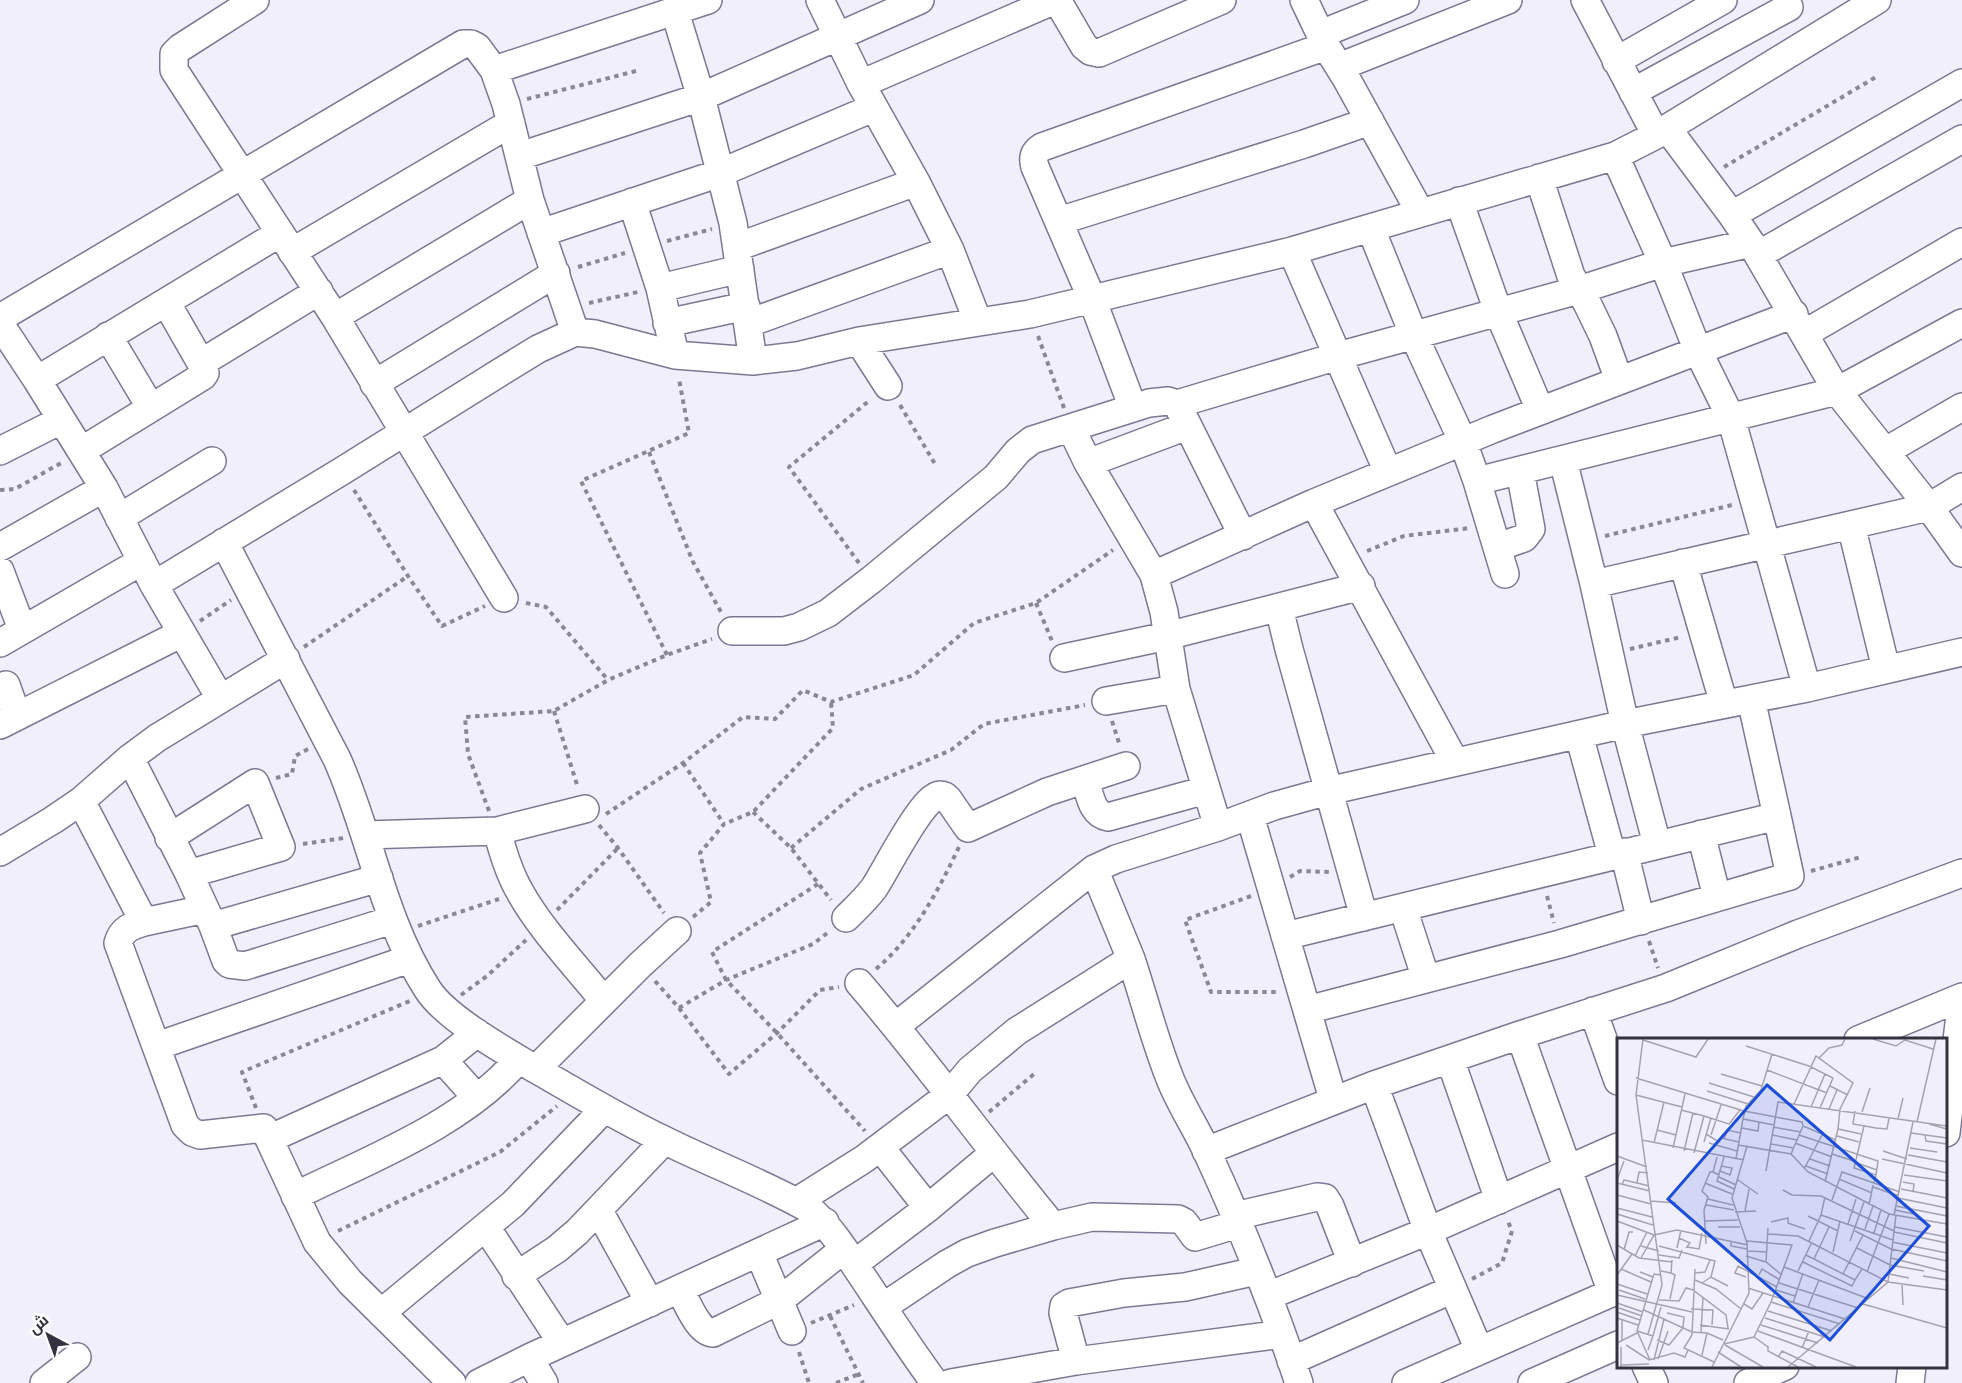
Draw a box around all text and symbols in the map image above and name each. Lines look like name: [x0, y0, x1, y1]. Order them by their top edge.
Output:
inset map: [1617, 1038, 1947, 1368]
north arrow: [18, 1305, 78, 1365]
text: ش: [24, 1309, 52, 1338]

